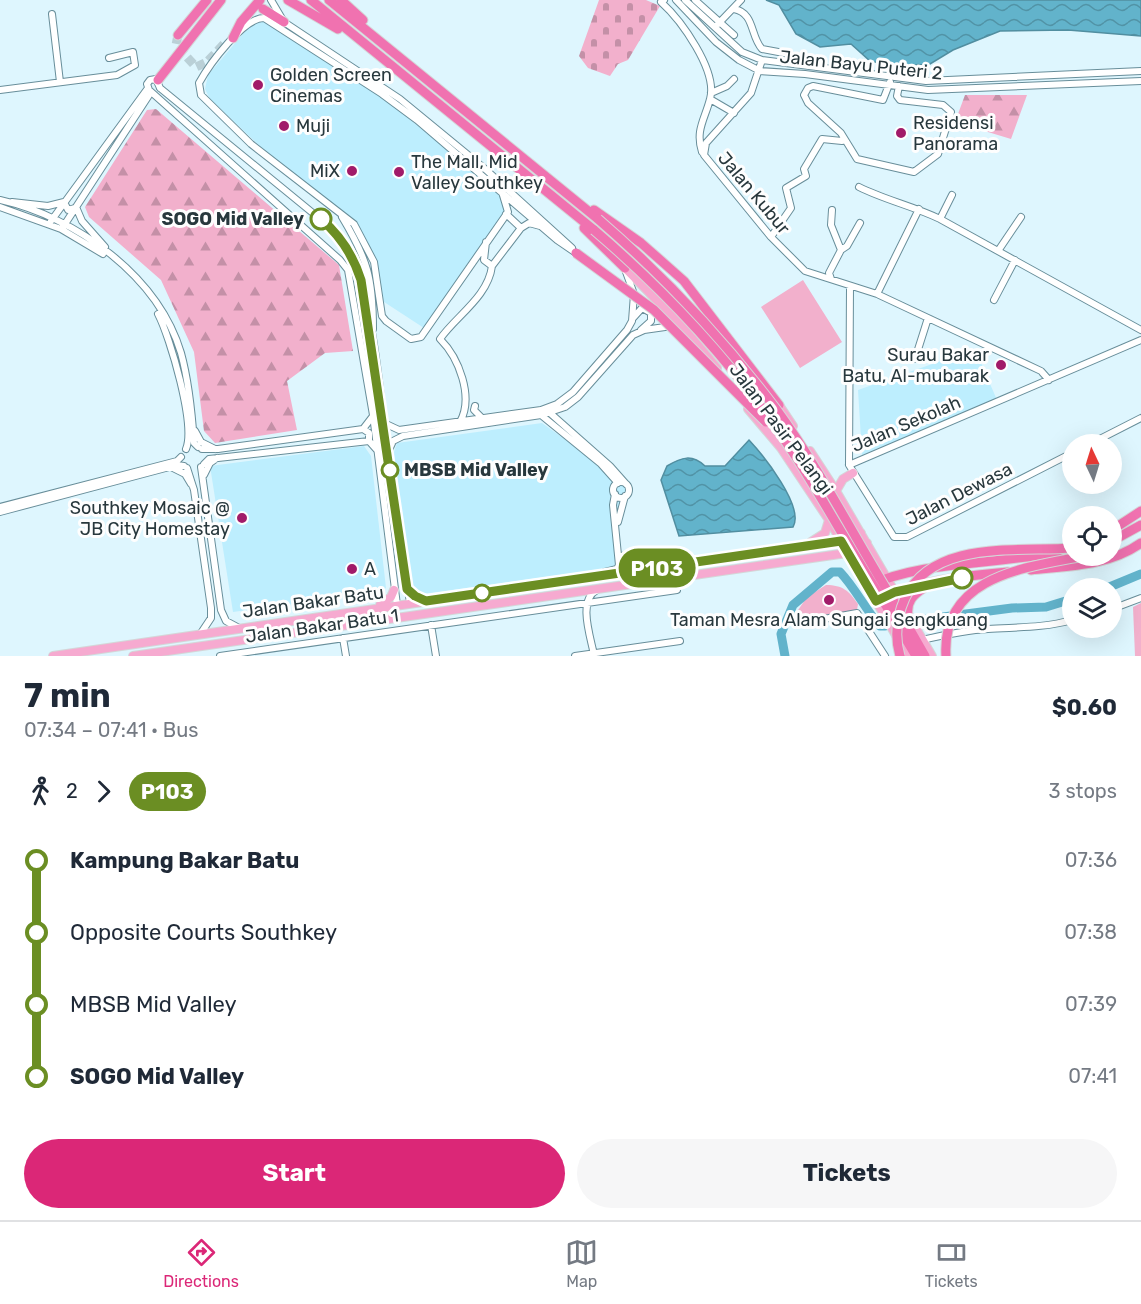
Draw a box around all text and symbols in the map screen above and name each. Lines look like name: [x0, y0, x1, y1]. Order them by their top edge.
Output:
street label: Jalan Bayu Puteri 2: [779, 46, 943, 84]
place label: Golden Screen Cinemas: [270, 64, 392, 107]
marker: Golden Screen Cinemas: [251, 78, 265, 92]
place label: Residensi Panorama: [913, 112, 998, 155]
place label: Muji: [296, 115, 330, 137]
marker: Muji: [277, 119, 291, 133]
marker: Residensi Panorama: [894, 126, 908, 140]
street label: Jalan Kubur: [713, 147, 795, 239]
place label: The Mall, Mid Valley Southkey: [411, 151, 543, 194]
place label: MiX: [310, 160, 340, 182]
marker: MiX: [345, 164, 359, 178]
marker: The Mall, Mid Valley Southkey: [392, 165, 406, 179]
place label: SOGO Mid Valley: [162, 208, 304, 230]
marker: SOGO Mid Valley: [310, 208, 332, 230]
place label: Surau Bakar Batu, Al-mubarak: [842, 344, 990, 387]
marker: Surau Bakar Batu, Al-mubarak: [994, 358, 1008, 372]
street label: Jalan Pasir Pelangi: [725, 359, 837, 499]
street label: Jalan Sekolah: [848, 391, 964, 457]
north arrow: [1062, 434, 1122, 494]
map controls: [1062, 434, 1122, 638]
street label: Jalan Dewasa: [902, 458, 1016, 530]
place label: MBSB Mid Valley: [404, 459, 548, 481]
marker: MBSB Mid Valley: [381, 461, 399, 479]
place label: Southkey Mosaic @ JB City Homestay: [70, 497, 230, 540]
button: locate: [1062, 506, 1122, 566]
marker: Southkey Mosaic @ JB City Homestay: [235, 511, 249, 525]
line badge: P103: [615, 548, 699, 588]
text: P103: [631, 556, 683, 581]
place label: A: [364, 558, 376, 580]
marker: A: [345, 562, 359, 576]
unlabelled marker: [951, 567, 973, 589]
button: layers: [1062, 578, 1122, 638]
street label: Jalan Bakar Batu: [241, 581, 385, 623]
unlabelled marker: [473, 584, 491, 602]
marker: Taman Mesra Alam Sungai Sengkuang: [822, 593, 836, 607]
street label: Jalan Bakar Batu 1: [244, 604, 400, 648]
place label: Taman Mesra Alam Sungai Sengkuang: [670, 609, 988, 631]
text: 7 min: [24, 676, 111, 715]
text: $0.60: [1052, 694, 1117, 721]
text: 07:34 – 07:41 · Bus: [24, 718, 198, 742]
icon: walk: [24, 775, 57, 808]
icon: forward: [87, 775, 120, 808]
text: 2: [66, 779, 78, 803]
text: P103: [141, 779, 194, 804]
text: 3 stops: [1048, 779, 1117, 803]
text: Kampung Bakar Batu: [70, 847, 299, 874]
text: 07:36: [1065, 848, 1117, 872]
text: Opposite Courts Southkey: [70, 919, 337, 946]
text: 07:38: [1064, 920, 1117, 944]
text: MBSB Mid Valley: [70, 991, 237, 1018]
text: 07:39: [1065, 992, 1117, 1016]
text: SOGO Mid Valley: [70, 1063, 244, 1090]
text: 07:41: [1068, 1064, 1117, 1088]
button: Start: [24, 1139, 565, 1208]
button: Tickets: [577, 1139, 1117, 1208]
tab: Directions: [163, 1236, 239, 1291]
tab: Map: [565, 1236, 598, 1291]
tab: Tickets: [925, 1236, 978, 1291]

